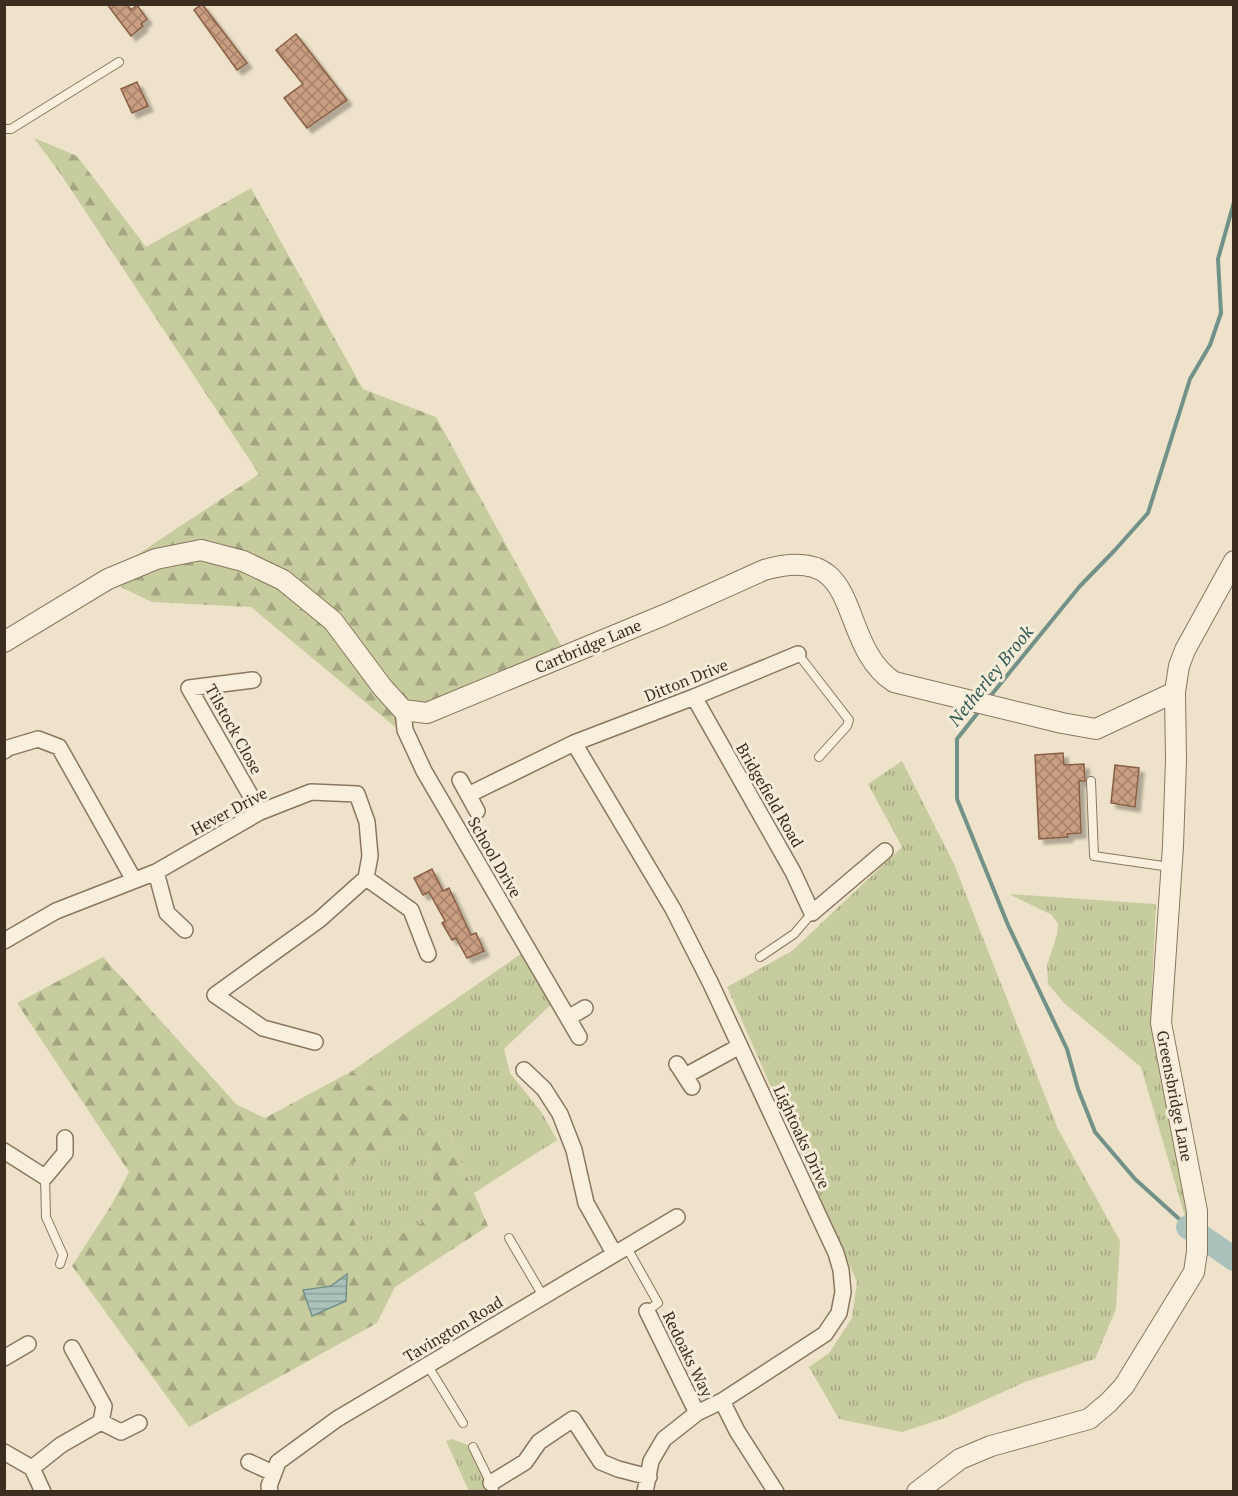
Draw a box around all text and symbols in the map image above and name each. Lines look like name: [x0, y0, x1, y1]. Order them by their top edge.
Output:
street label: Cartbridge Lane: [531, 614, 645, 678]
water label: Netherley Brook: [942, 620, 1038, 731]
street label: Ditton Drive: [641, 653, 731, 707]
street label: Tilstock Close: [200, 680, 268, 778]
street label: Bridgefield Road: [731, 739, 809, 851]
street label: Hever Drive: [187, 782, 271, 840]
street label: School Drive: [463, 813, 527, 901]
street label: Greensbridge Lane: [1152, 1029, 1198, 1163]
street label: Lightoaks Drive: [768, 1082, 836, 1192]
street label: Tavington Road: [399, 1291, 507, 1367]
street label: Redoaks Way: [658, 1307, 719, 1401]

